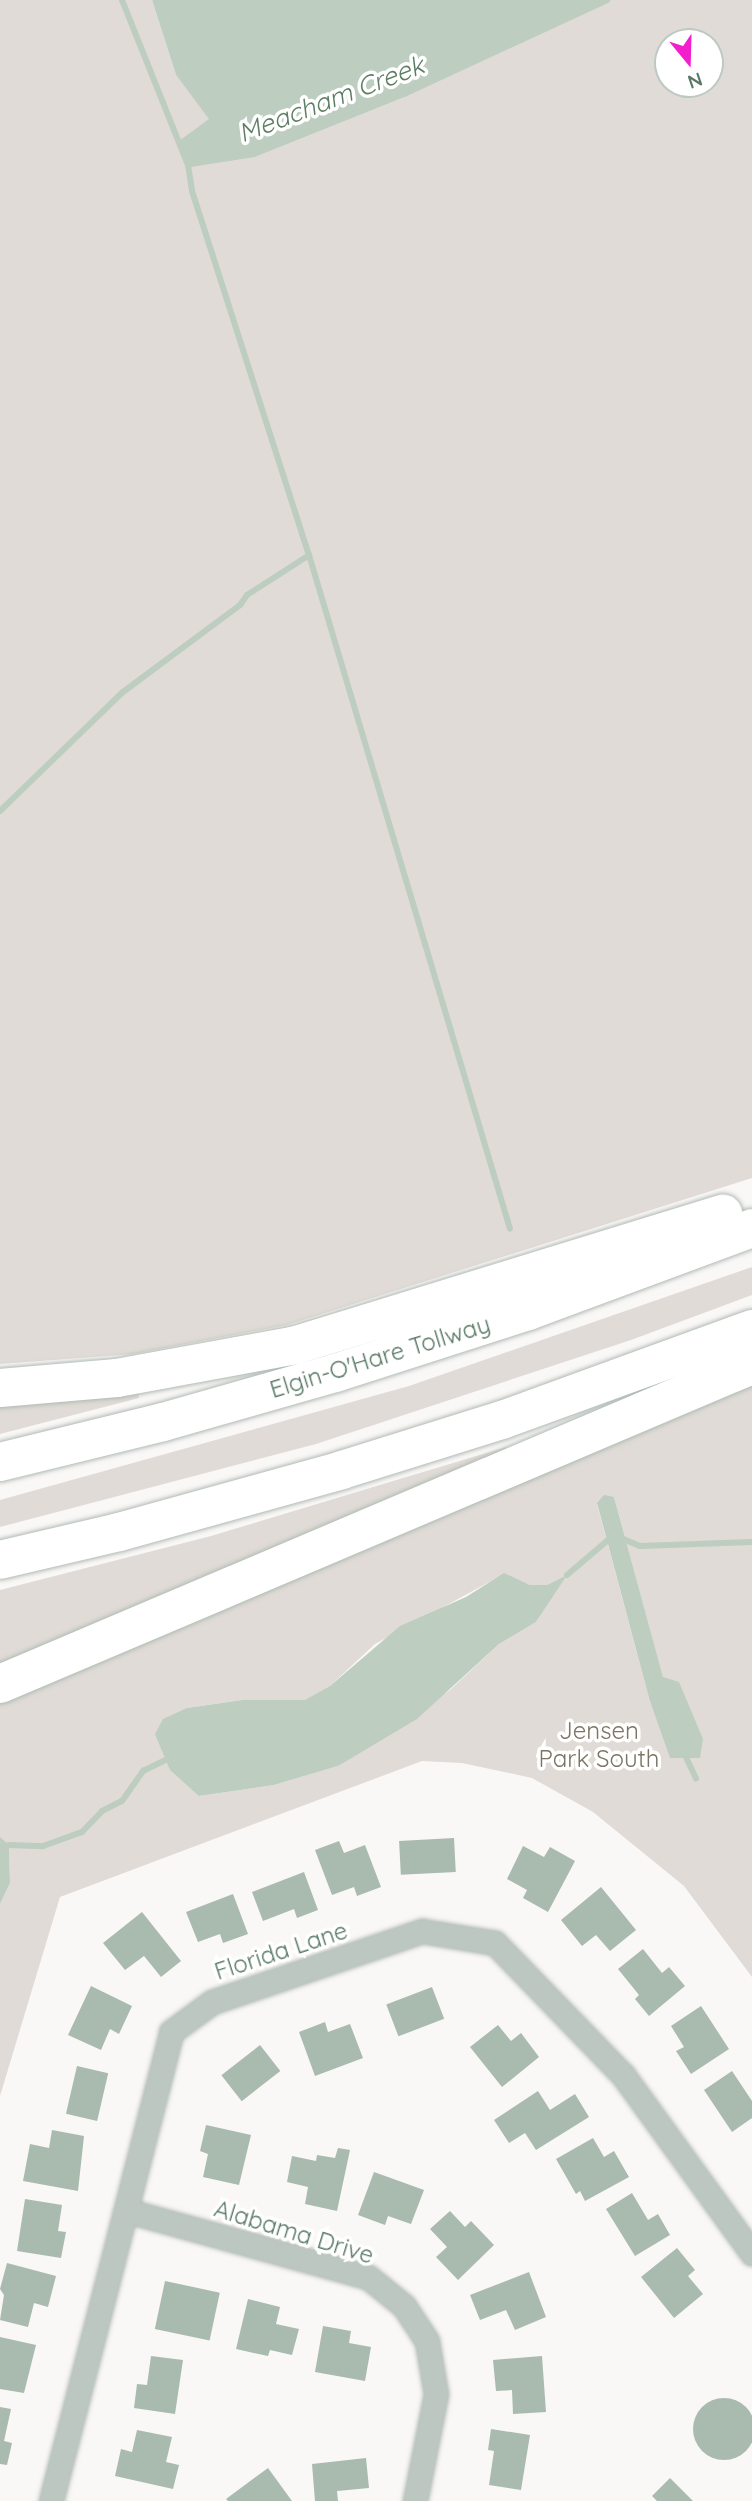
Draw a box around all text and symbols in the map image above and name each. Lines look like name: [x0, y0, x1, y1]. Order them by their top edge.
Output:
north arrow: [654, 28, 724, 98]
water label: Meacham Creek: [234, 49, 428, 149]
text: N: [685, 67, 706, 95]
street label: Elgin-O'Hare Tollway: [266, 1310, 494, 1404]
park label: Jensen Park South: [539, 1717, 659, 1773]
street label: Florida Lane: [211, 1916, 351, 1986]
street label: Alabama Drive: [211, 2194, 377, 2270]

